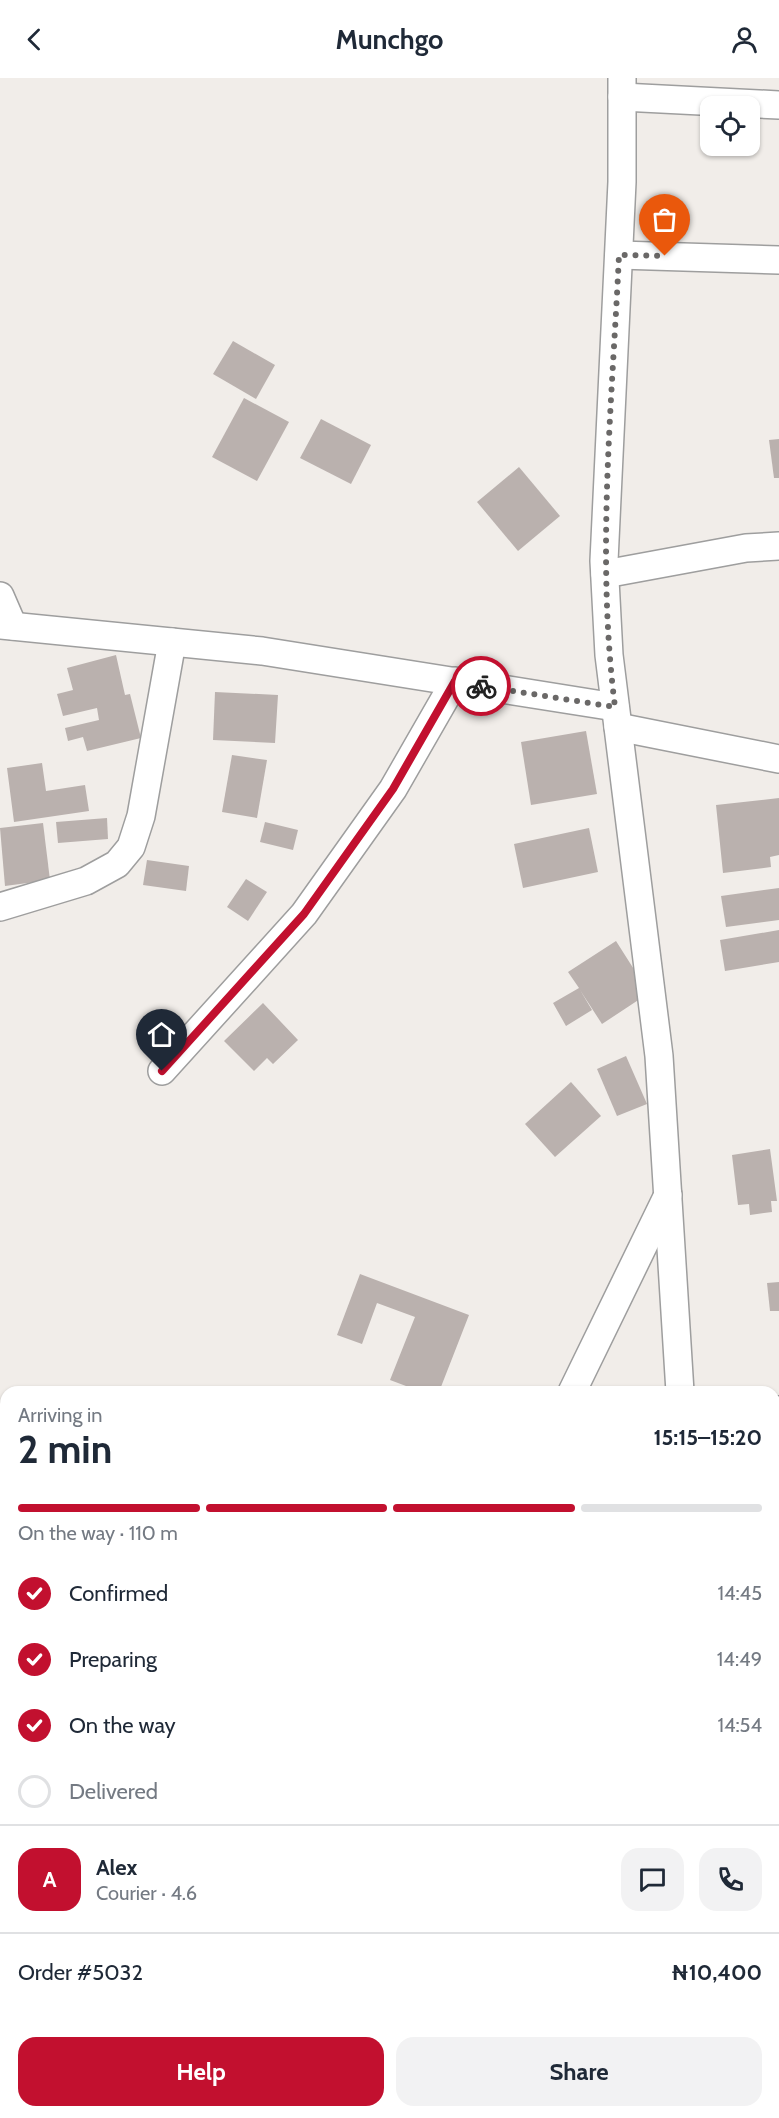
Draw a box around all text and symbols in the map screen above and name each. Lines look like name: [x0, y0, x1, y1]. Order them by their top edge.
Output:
icon: back: [18, 23, 51, 56]
text: Munchgo: [336, 23, 443, 56]
icon: person: [728, 23, 761, 56]
map controls: [700, 96, 760, 156]
button: locate: [700, 96, 760, 156]
pin: [639, 194, 690, 256]
icon: bag: [648, 203, 681, 236]
courier: [451, 656, 511, 716]
icon: bike: [465, 670, 498, 703]
pin: [136, 1009, 187, 1071]
icon: home: [145, 1018, 178, 1051]
text: Arriving in: [18, 1403, 102, 1427]
text: 15:15–15:20: [653, 1424, 762, 1451]
text: 2 min: [18, 1425, 112, 1473]
text: On the way · 110 m: [18, 1521, 178, 1545]
icon: check: [18, 1577, 51, 1610]
text: Confirmed: [69, 1580, 168, 1607]
text: 14:45: [717, 1581, 762, 1605]
icon: check: [18, 1643, 51, 1676]
text: Preparing: [69, 1646, 157, 1673]
text: 14:49: [717, 1647, 762, 1671]
icon: check: [18, 1709, 51, 1742]
text: On the way: [69, 1712, 176, 1739]
text: 14:54: [717, 1713, 762, 1737]
text: Delivered: [69, 1778, 158, 1805]
button: chat: [621, 1848, 684, 1911]
button: phone: [699, 1848, 762, 1911]
text: Alex: [96, 1854, 137, 1881]
text: A: [43, 1866, 56, 1893]
text: Courier · 4.6: [96, 1881, 197, 1905]
text: Order #5032: [18, 1959, 143, 1986]
text: ₦10,400: [671, 1959, 762, 1986]
button: Help: [18, 2037, 384, 2106]
button: Share: [396, 2037, 762, 2106]

